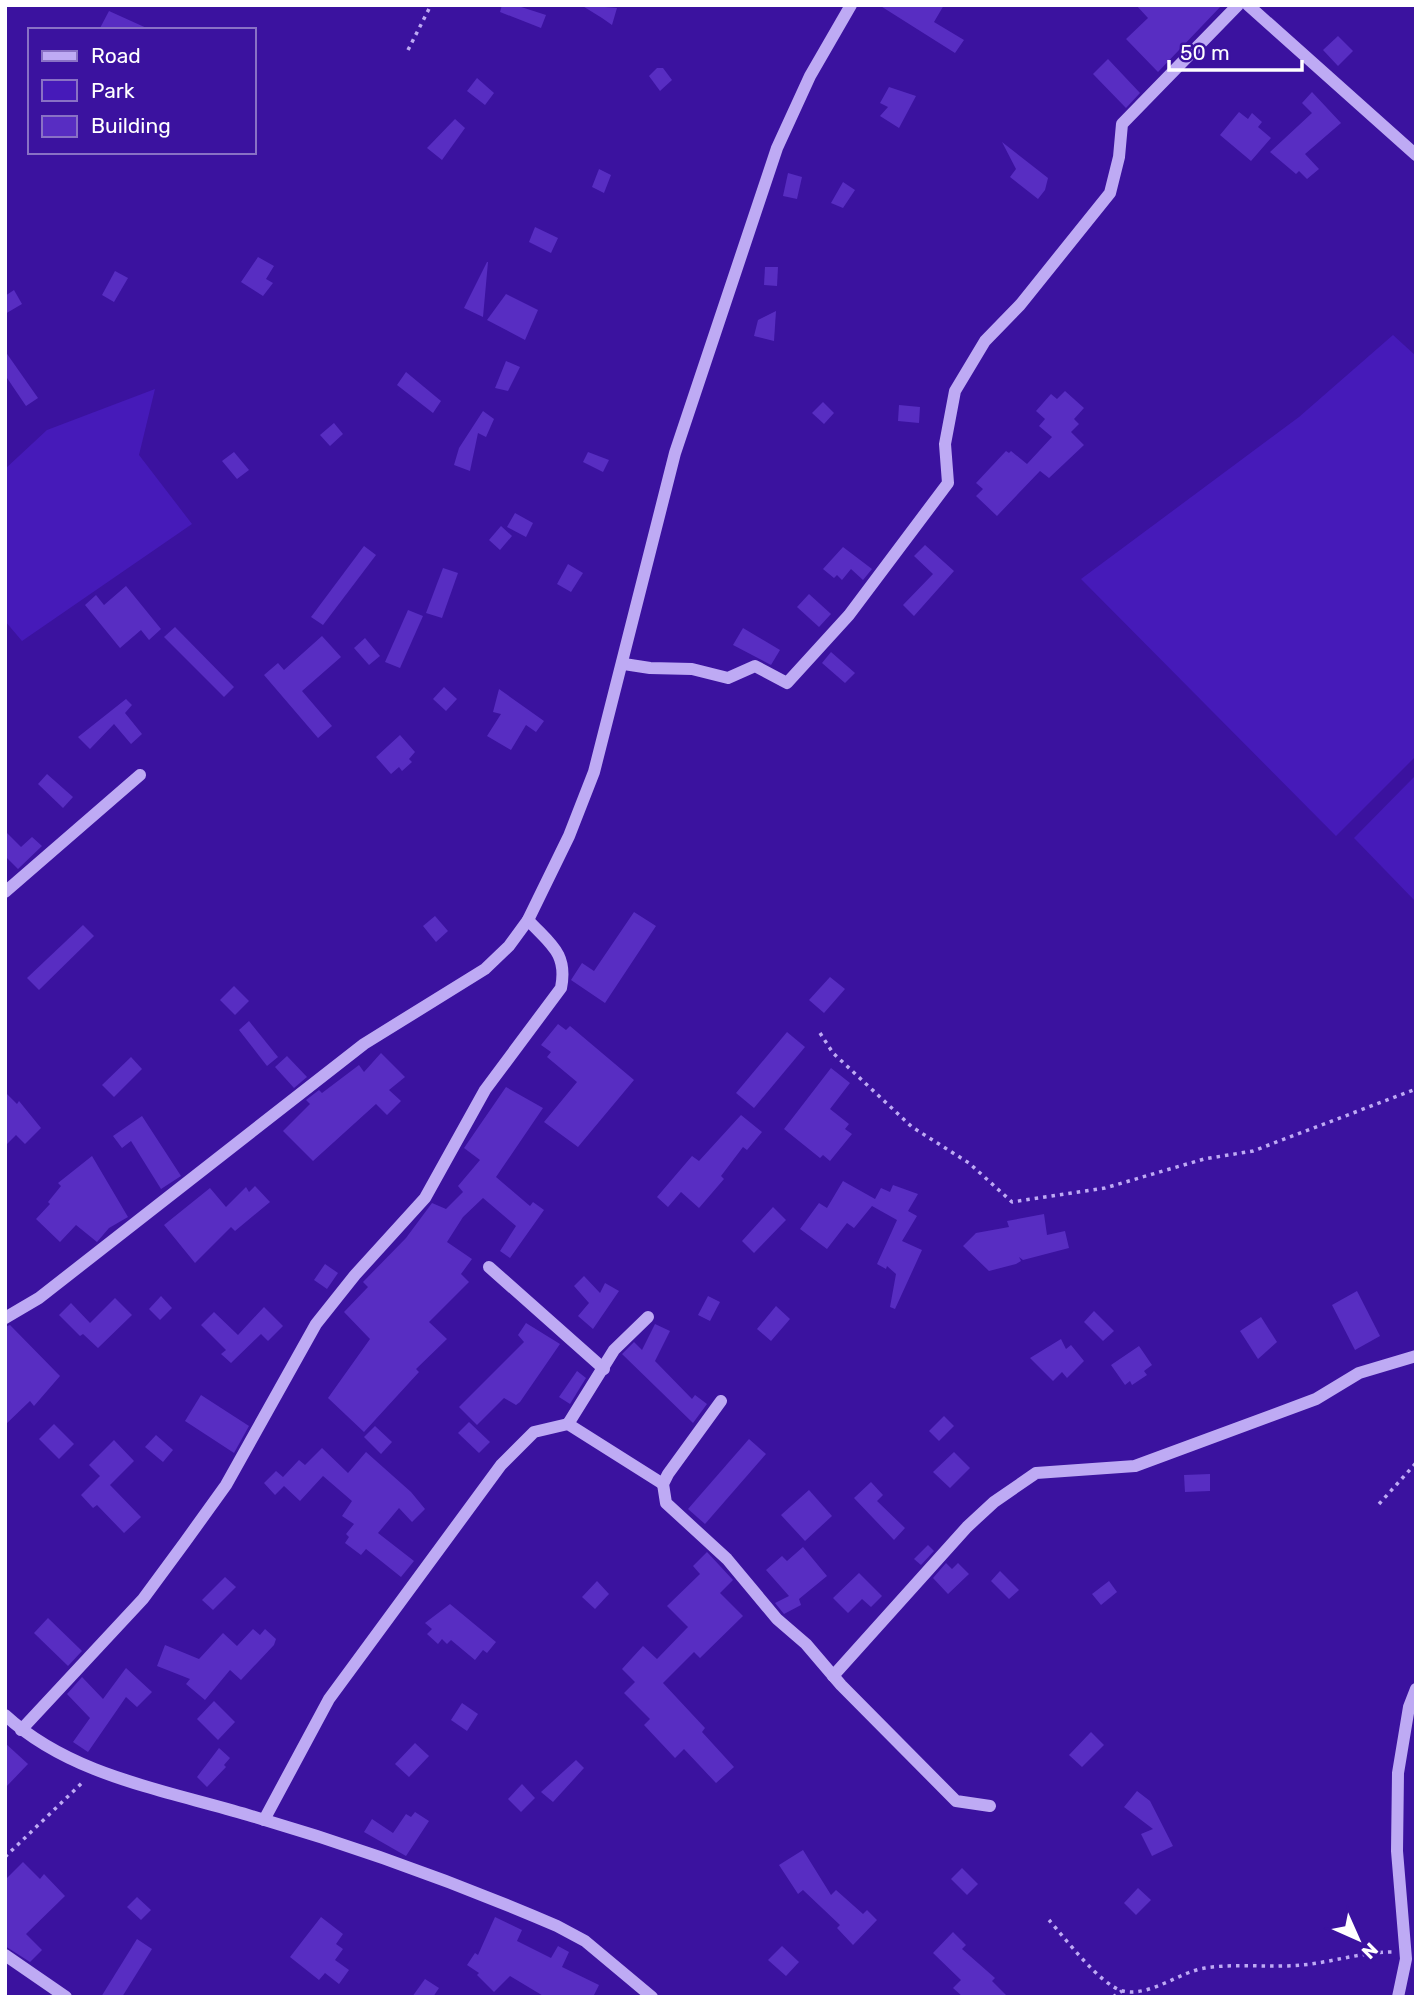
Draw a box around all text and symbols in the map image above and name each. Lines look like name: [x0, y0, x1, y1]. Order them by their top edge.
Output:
legend: [28, 28, 256, 154]
scale bar: [1169, 28, 1302, 72]
text: 50 m: [1180, 40, 1230, 65]
text: Road: [91, 43, 141, 68]
text: Park: [91, 78, 135, 103]
text: Building: [91, 113, 171, 138]
north arrow: [1323, 1904, 1393, 1974]
text: N: [1357, 1938, 1383, 1964]

